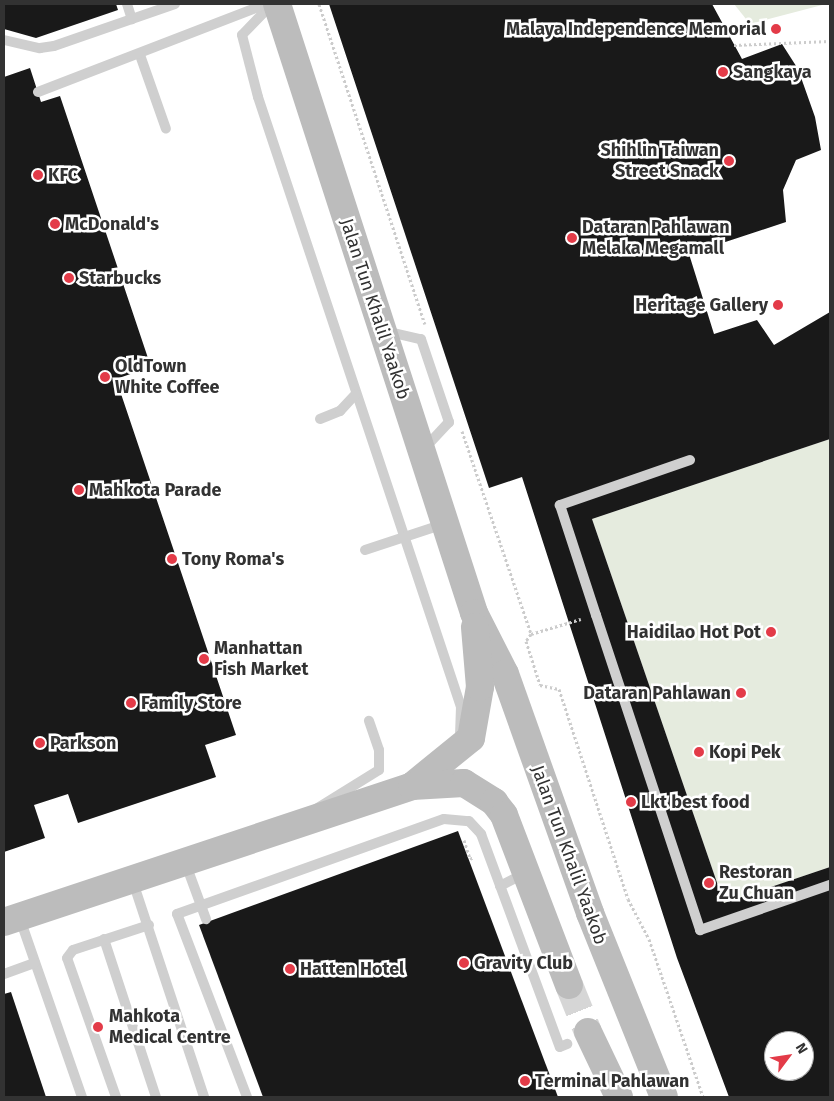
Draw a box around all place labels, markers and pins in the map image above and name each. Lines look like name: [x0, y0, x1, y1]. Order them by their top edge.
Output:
place label: Malaya Independence Memorial: [506, 18, 766, 40]
marker: Malaya Independence Memorial: [770, 23, 782, 35]
place label: Sangkaya: [733, 61, 812, 83]
marker: Sangkaya: [717, 66, 729, 78]
place label: Shihlin Taiwan Street Snack: [601, 140, 719, 182]
marker: Shihlin Taiwan Street Snack: [723, 155, 735, 167]
place label: KFC: [48, 164, 78, 186]
marker: KFC: [32, 169, 44, 181]
place label: McDonald's: [65, 213, 159, 235]
place label: Dataran Pahlawan Melaka Megamall: [582, 217, 730, 260]
marker: McDonald's: [49, 218, 61, 230]
marker: Dataran Pahlawan Melaka Megamall: [566, 232, 578, 244]
place label: Starbucks: [79, 267, 161, 289]
marker: Starbucks: [63, 272, 75, 284]
place label: Heritage Gallery: [635, 294, 768, 316]
marker: Heritage Gallery: [772, 299, 784, 311]
place label: OldTown White Coffee: [115, 356, 220, 398]
marker: OldTown White Coffee: [99, 371, 111, 383]
place label: Mahkota Parade: [89, 479, 221, 501]
marker: Mahkota Parade: [73, 484, 85, 496]
place label: Tony Roma's: [182, 548, 284, 570]
marker: Tony Roma's: [166, 553, 178, 565]
place label: Haidilao Hot Pot: [627, 621, 761, 643]
marker: Haidilao Hot Pot: [765, 626, 777, 638]
place label: Manhattan Fish Market: [214, 638, 308, 681]
marker: Manhattan Fish Market: [198, 653, 210, 665]
place label: Dataran Pahlawan: [583, 682, 731, 704]
marker: Dataran Pahlawan: [735, 687, 747, 699]
place label: Family Store: [141, 692, 242, 714]
marker: Family Store: [125, 697, 137, 709]
place label: Parkson: [50, 732, 116, 754]
marker: Parkson: [34, 737, 46, 749]
place label: Kopi Pek: [709, 741, 781, 763]
marker: Kopi Pek: [693, 746, 705, 758]
place label: Lkt best food: [641, 791, 750, 813]
marker: Lkt best food: [625, 796, 637, 808]
place label: Restoran Zu Chuan: [719, 862, 794, 904]
marker: Restoran Zu Chuan: [703, 877, 715, 889]
place label: Gravity Club: [474, 952, 573, 974]
marker: Gravity Club: [458, 957, 470, 969]
place label: Hatten Hotel: [300, 958, 404, 980]
marker: Hatten Hotel: [284, 963, 296, 975]
place label: Mahkota Medical Centre: [109, 1006, 231, 1048]
marker: Mahkota Medical Centre: [91, 1020, 105, 1034]
place label: Terminal Pahlawan: [535, 1070, 689, 1092]
marker: Terminal Pahlawan: [519, 1075, 531, 1087]

